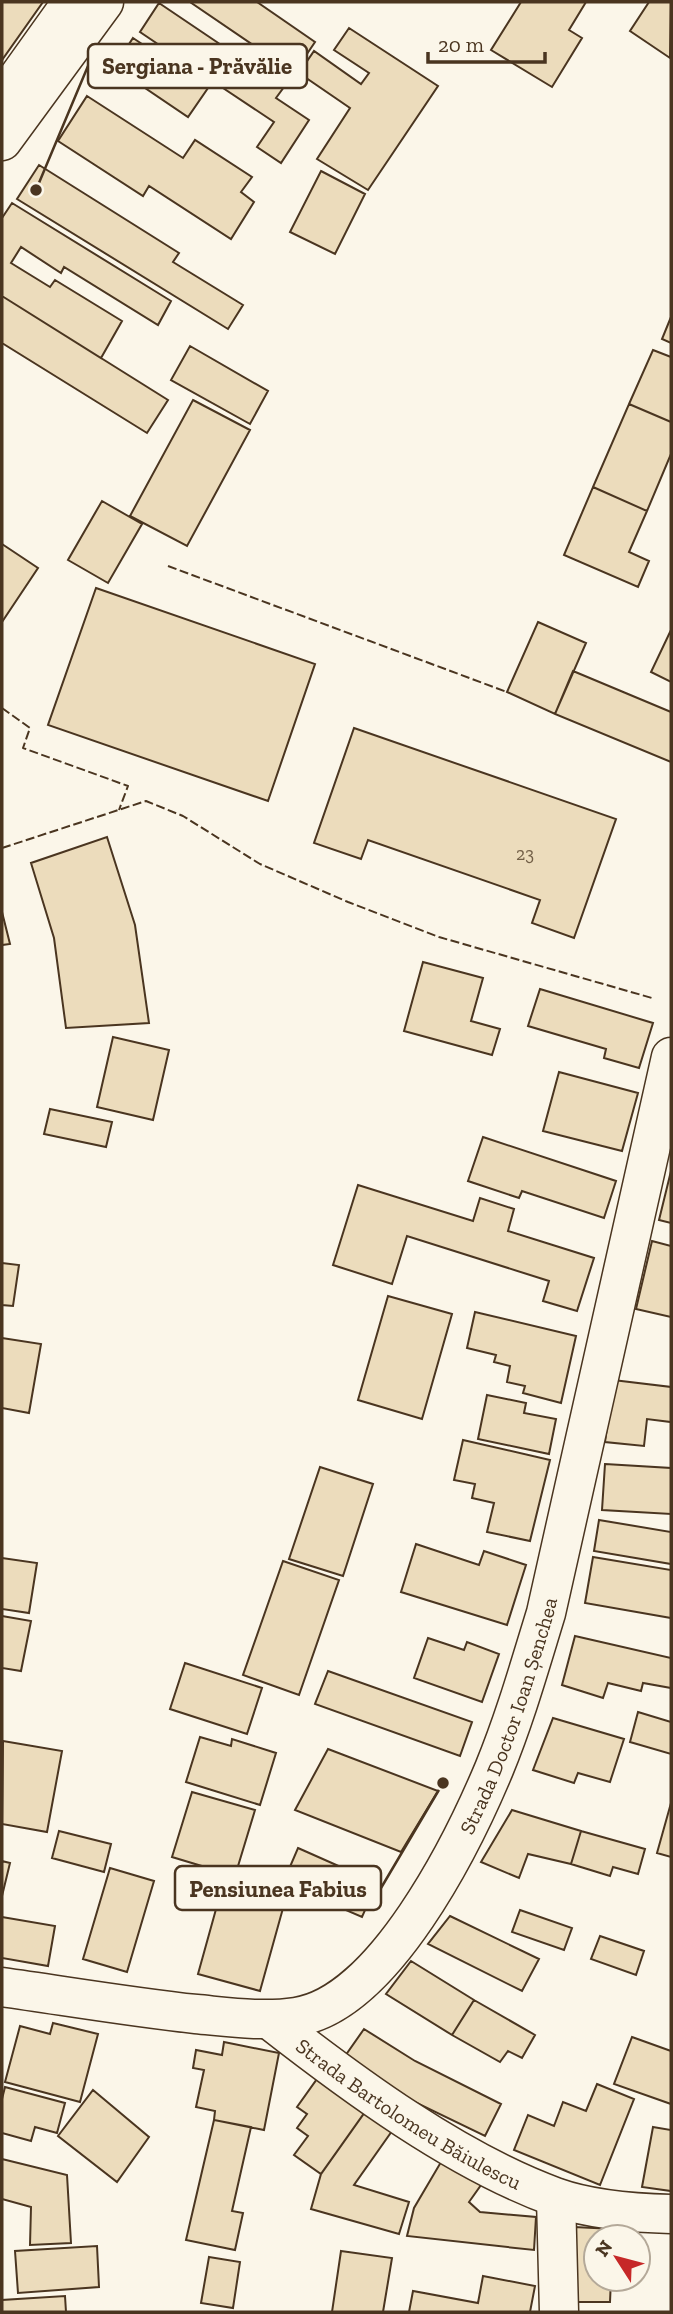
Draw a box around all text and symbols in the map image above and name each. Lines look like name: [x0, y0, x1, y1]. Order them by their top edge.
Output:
scale bar: [428, 21, 545, 65]
text: 20 m: [438, 32, 484, 57]
callout: Sergiana - Prăvălie: [88, 44, 307, 88]
text: Sergiana - Prăvălie: [102, 52, 292, 80]
house number: 23: [516, 843, 534, 865]
street label: Strada Doctor Ioan Șenchea: [454, 1595, 562, 1838]
callout: Pensiunea Fabius: [175, 1866, 381, 1910]
text: Pensiunea Fabius: [189, 1875, 367, 1903]
street label: Strada Bartolomeu Băiulescu: [292, 2033, 526, 2194]
north arrow: [582, 2223, 652, 2293]
text: N: [590, 2236, 617, 2261]

